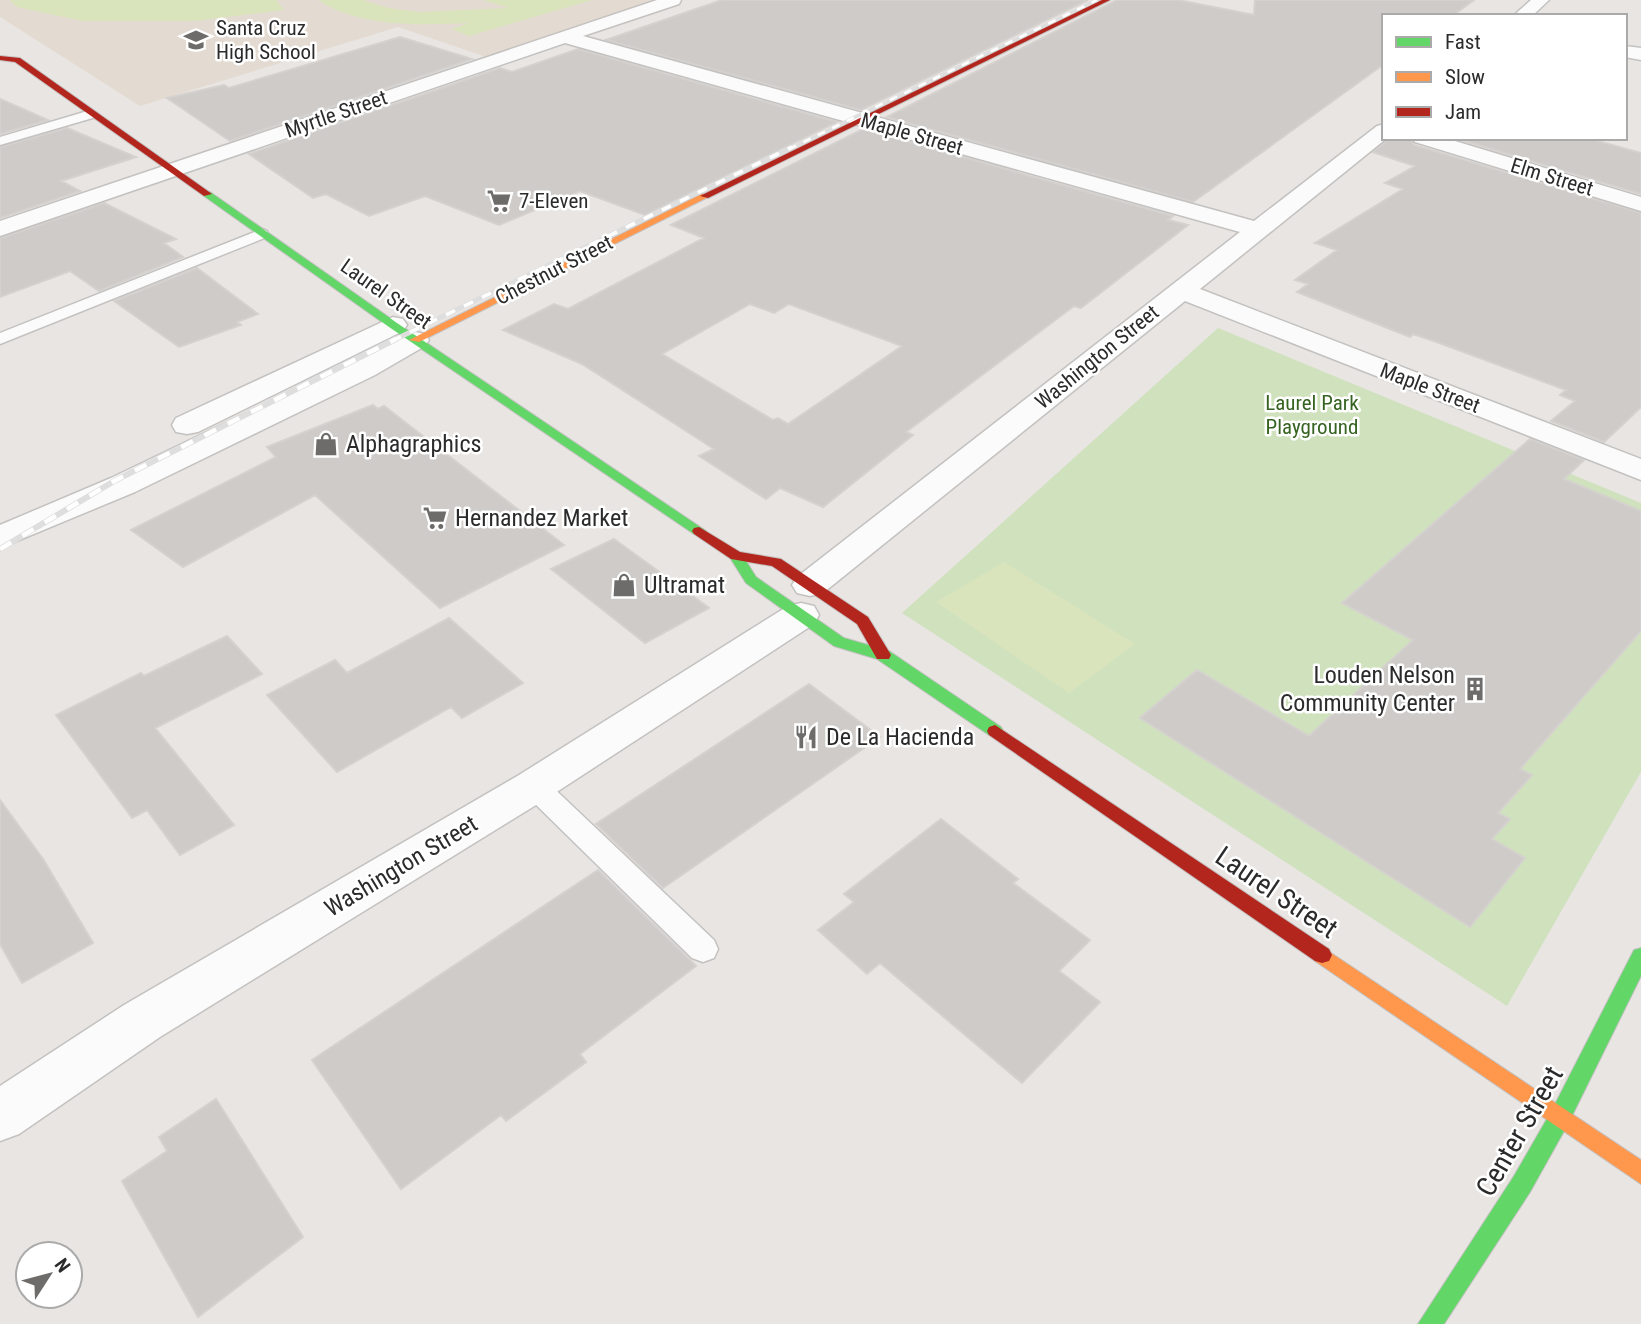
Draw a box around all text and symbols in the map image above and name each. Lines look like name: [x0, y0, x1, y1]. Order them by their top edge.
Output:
legend: [1382, 14, 1627, 140]
place label: Santa Cruz High School: [216, 16, 316, 64]
school or university icon: Santa Cruz High School: [182, 26, 210, 54]
text: Fast: [1445, 30, 1481, 54]
text: Slow: [1445, 65, 1485, 89]
street label: Myrtle Street: [282, 85, 390, 143]
text: Jam: [1445, 100, 1481, 124]
street label: Maple Street: [858, 108, 966, 160]
street label: Elm Street: [1508, 153, 1596, 201]
supermarket icon: 7-Eleven: [485, 187, 513, 215]
place label: 7-Eleven: [519, 189, 588, 213]
street label: Chestnut Street: [491, 230, 617, 310]
street label: Laurel Street: [336, 254, 436, 334]
street label: Washington Street: [1031, 300, 1163, 414]
street label: Maple Street: [1377, 358, 1483, 418]
park label: Laurel Park Playground: [1265, 391, 1359, 439]
shop icon: Alphagraphics: [312, 430, 340, 458]
place label: Alphagraphics: [346, 430, 481, 458]
supermarket icon: Hernandez Market: [421, 504, 449, 532]
place label: Hernandez Market: [455, 504, 628, 532]
shop icon: Ultramat: [610, 571, 638, 599]
place label: Ultramat: [644, 571, 725, 599]
place label: Louden Nelson Community Center: [1280, 661, 1455, 717]
building icon: Louden Nelson Community Center: [1461, 675, 1489, 703]
restaurant icon: De La Hacienda: [792, 723, 820, 751]
place label: De La Hacienda: [826, 723, 974, 751]
street label: Washington Street: [320, 809, 482, 923]
street label: Laurel Street: [1209, 840, 1344, 945]
street label: Center Street: [1469, 1060, 1570, 1202]
north arrow: [14, 1240, 84, 1310]
text: N: [50, 1254, 75, 1277]

